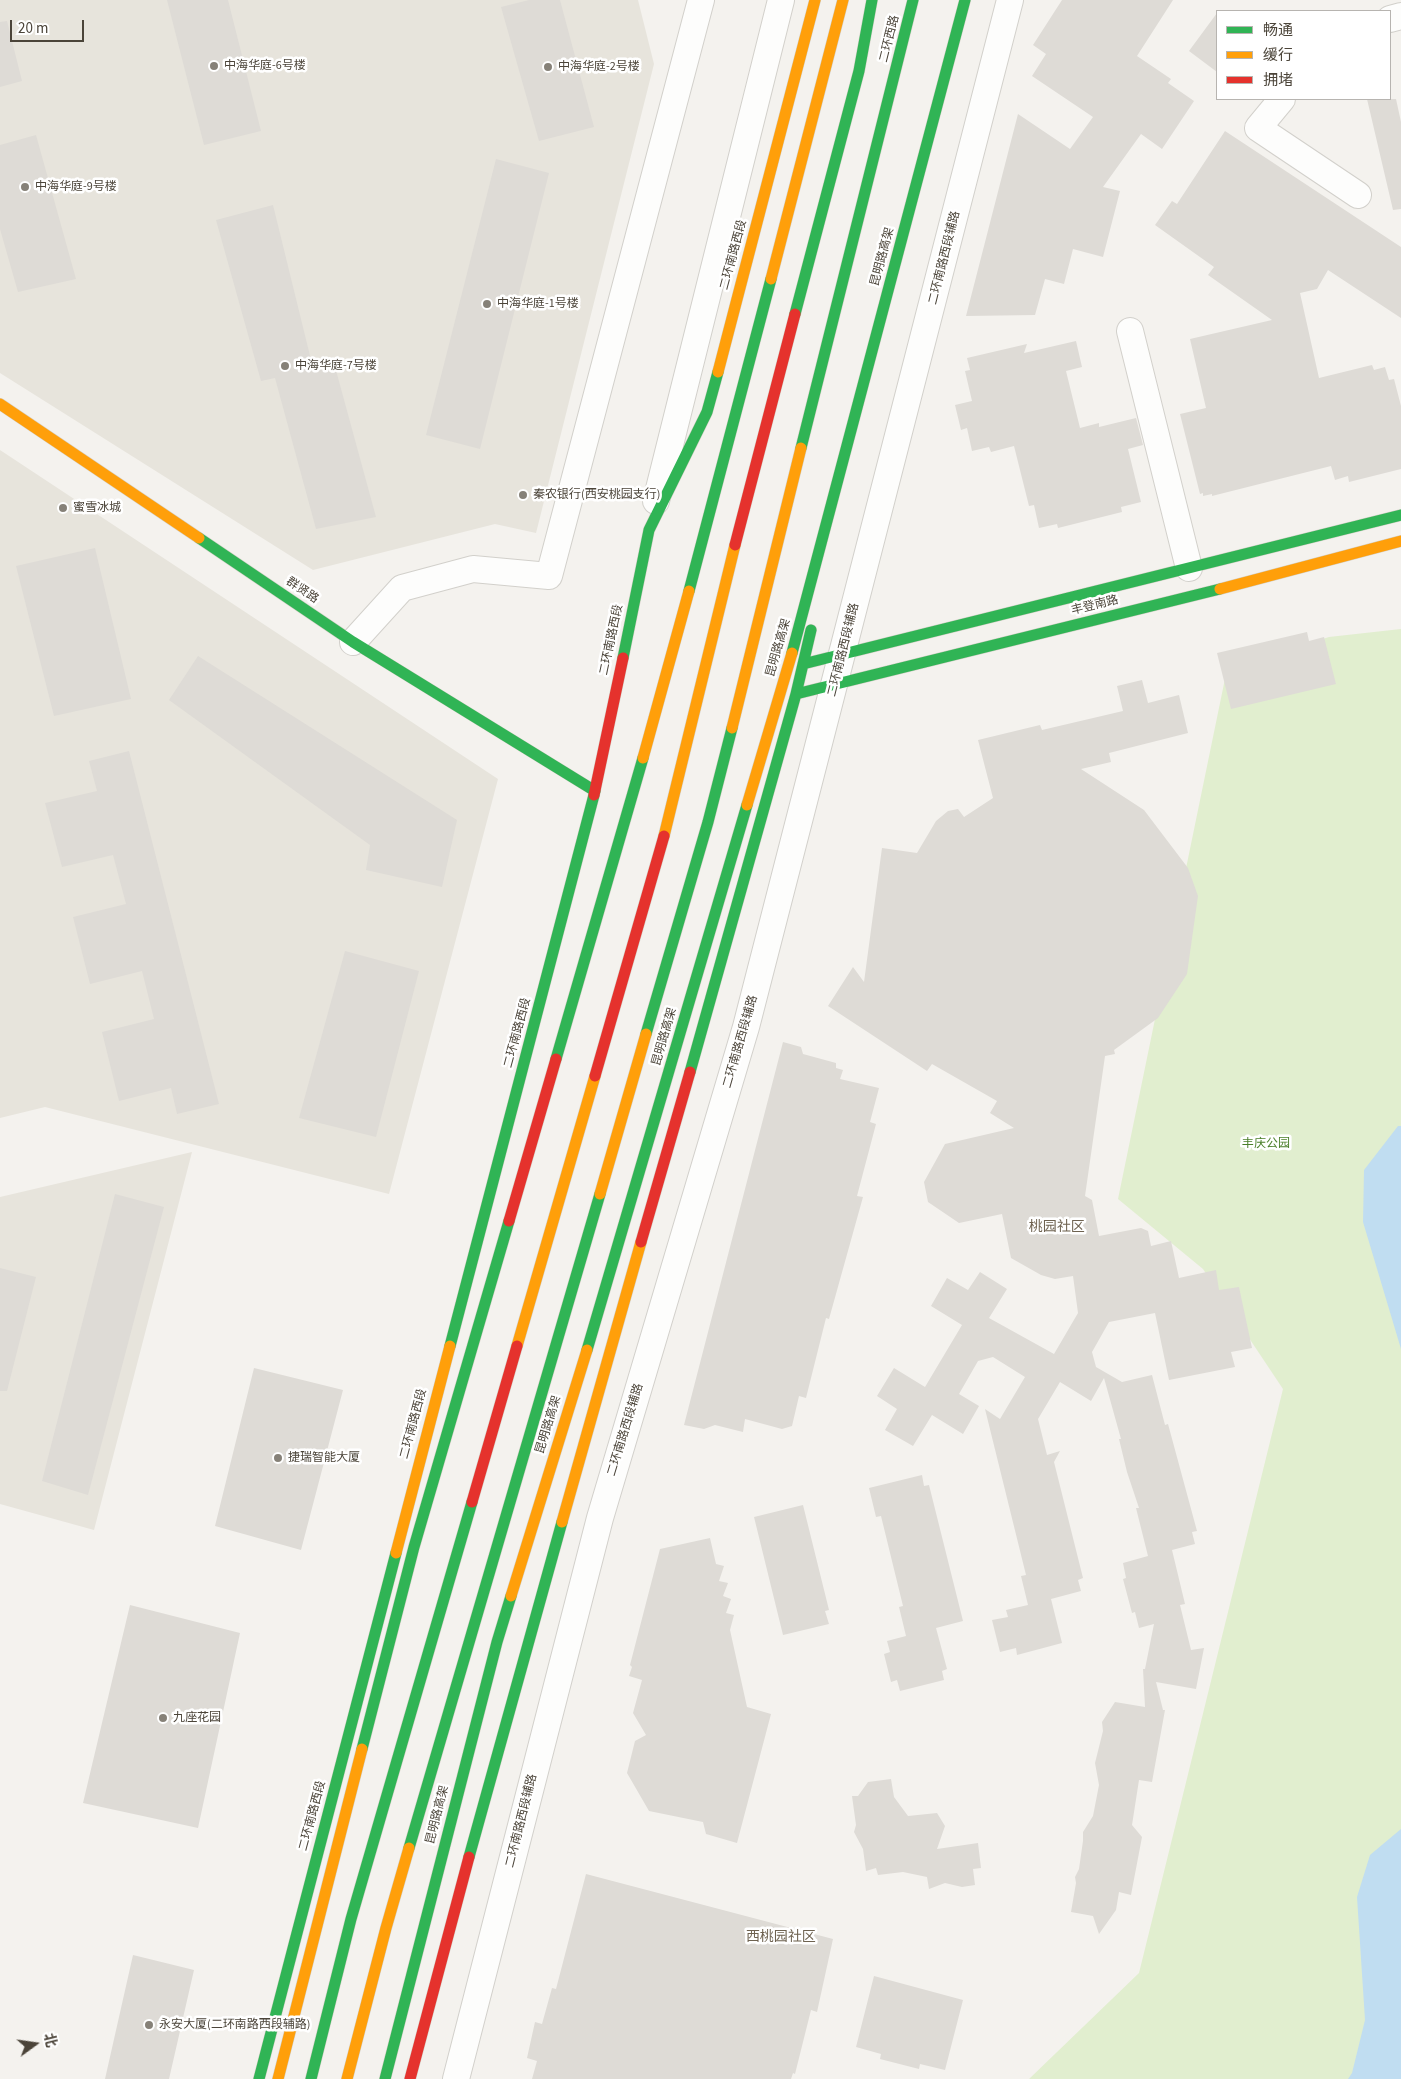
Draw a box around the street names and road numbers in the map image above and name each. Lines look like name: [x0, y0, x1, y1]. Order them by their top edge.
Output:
street label: 二环西路: [877, 14, 903, 64]
street label: 二环南路西段辅路: [926, 210, 964, 306]
street label: 二环南路西段: [718, 218, 750, 292]
street label: 昆明路高架: [868, 226, 898, 288]
street label: 群贤路: [283, 575, 321, 607]
street label: 丰登南路: [1070, 593, 1120, 619]
street label: 二环南路西段辅路: [825, 602, 863, 698]
street label: 二环南路西段: [597, 603, 627, 677]
street label: 昆明路高架: [764, 617, 794, 679]
street label: 二环南路西段辅路: [721, 994, 761, 1090]
street label: 二环南路西段: [502, 996, 534, 1070]
street label: 昆明路高架: [650, 1006, 680, 1068]
street label: 二环南路西段辅路: [605, 1382, 647, 1478]
street label: 二环南路西段: [398, 1387, 430, 1461]
street label: 昆明路高架: [533, 1394, 565, 1456]
street label: 二环南路西段辅路: [503, 1773, 541, 1869]
street label: 二环南路西段: [297, 1779, 329, 1853]
street label: 昆明路高架: [424, 1784, 452, 1846]

